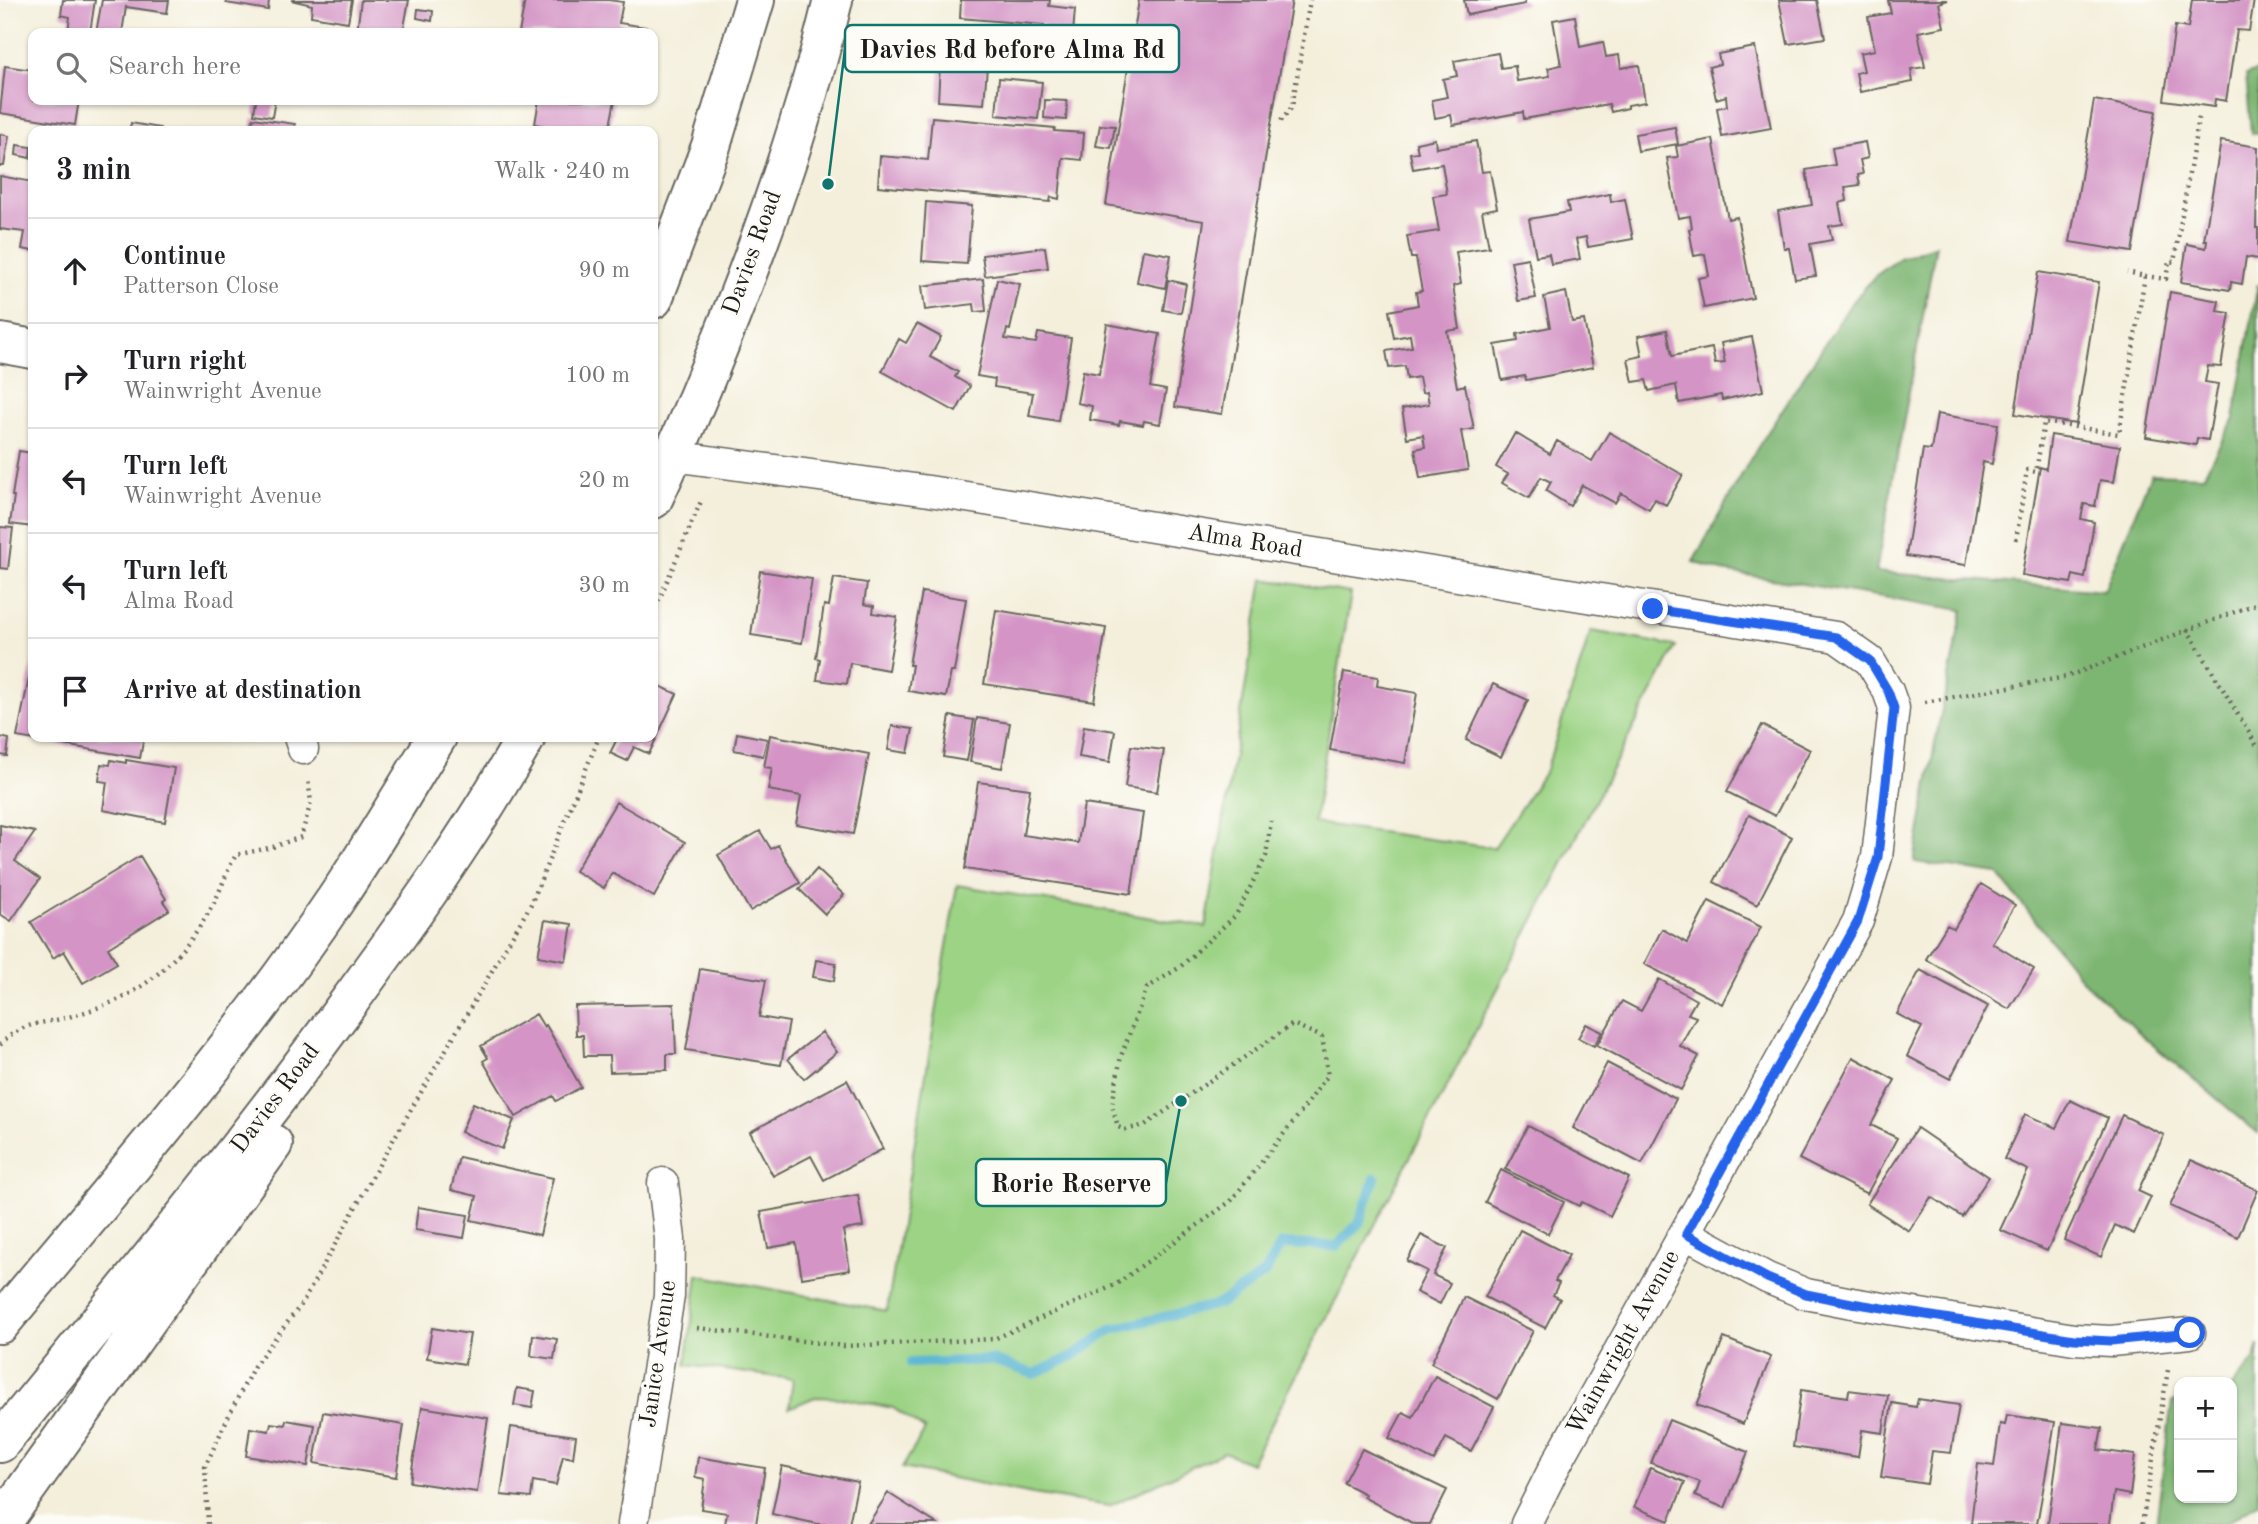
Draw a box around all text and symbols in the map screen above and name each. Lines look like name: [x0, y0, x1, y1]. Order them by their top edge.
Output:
callout: Davies Rd before Alma Rd: [845, 25, 1179, 72]
search box: [28, 28, 658, 105]
text: Davies Rd before Alma Rd: [859, 38, 1165, 64]
icon: search: [52, 48, 90, 86]
text: Search here: [108, 54, 241, 80]
text: 3 min: [56, 156, 131, 186]
text: Walk · 240 m: [494, 160, 630, 183]
street label: Davies Road: [719, 188, 787, 318]
text: Continue: [123, 244, 226, 270]
icon: ahead: [56, 252, 94, 290]
text: 90 m: [579, 259, 630, 282]
text: Patterson Close: [123, 275, 279, 298]
text: Turn right: [123, 349, 246, 375]
icon: right: [56, 357, 94, 395]
text: 100 m: [565, 364, 630, 387]
text: Wainwright Avenue: [123, 380, 322, 403]
text: Turn left: [123, 454, 228, 480]
icon: left: [56, 462, 94, 500]
text: 20 m: [579, 469, 630, 492]
text: Wainwright Avenue: [123, 485, 322, 508]
street label: Alma Road: [1186, 521, 1304, 563]
text: Turn left: [123, 559, 228, 585]
icon: left: [56, 567, 94, 605]
text: 30 m: [579, 574, 630, 597]
text: Alma Road: [123, 590, 234, 613]
route end: [1637, 593, 1668, 624]
icon: arrive: [56, 672, 94, 710]
text: Arrive at destination: [123, 678, 362, 704]
street label: Davies Road: [227, 1040, 325, 1158]
callout: Rorie Reserve: [976, 1159, 1166, 1206]
text: Rorie Reserve: [990, 1172, 1152, 1198]
street label: Wainwright Avenue: [1563, 1247, 1685, 1439]
street label: Janice Avenue: [637, 1279, 681, 1429]
route start: [2174, 1317, 2205, 1348]
map controls: [2174, 1377, 2237, 1503]
button: +: [2174, 1377, 2237, 1440]
button: −: [2174, 1440, 2237, 1503]

